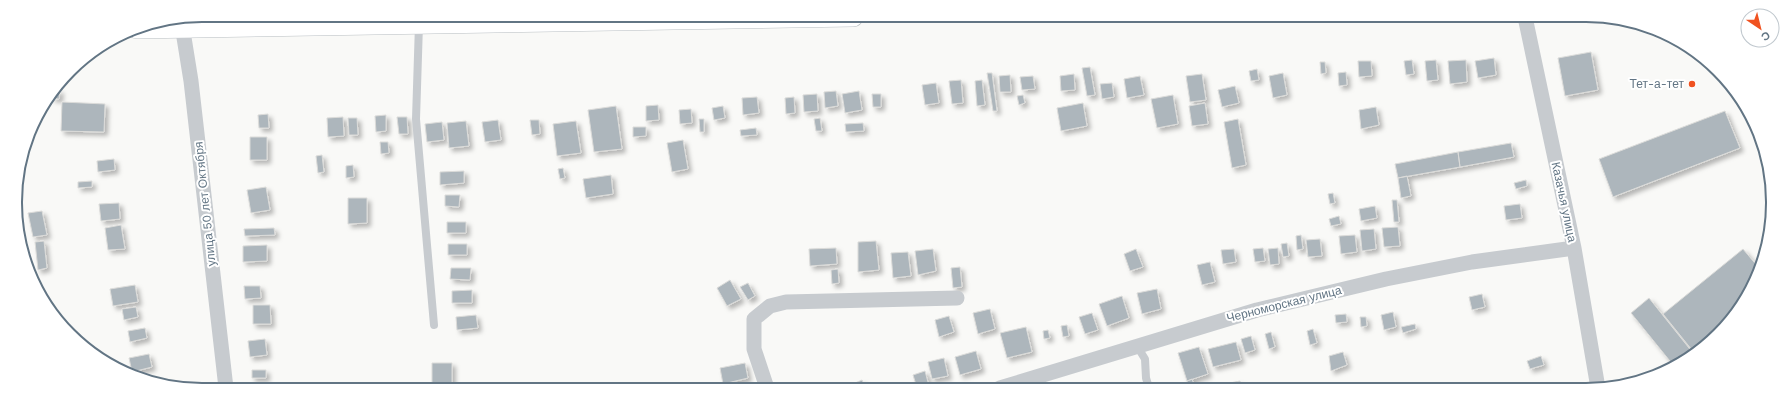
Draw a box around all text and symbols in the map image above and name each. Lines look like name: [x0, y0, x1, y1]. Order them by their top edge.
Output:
north arrow: [1740, 8, 1780, 48]
text: С: [1758, 28, 1772, 43]
place label: Тет-а-тет: [1630, 77, 1684, 91]
marker: Тет-а-тет: [1687, 79, 1697, 89]
street label: улица 50 лет Октября: [191, 141, 219, 267]
street label: Казачья улица: [1549, 161, 1579, 244]
street label: Черноморская улица: [1225, 283, 1343, 325]

